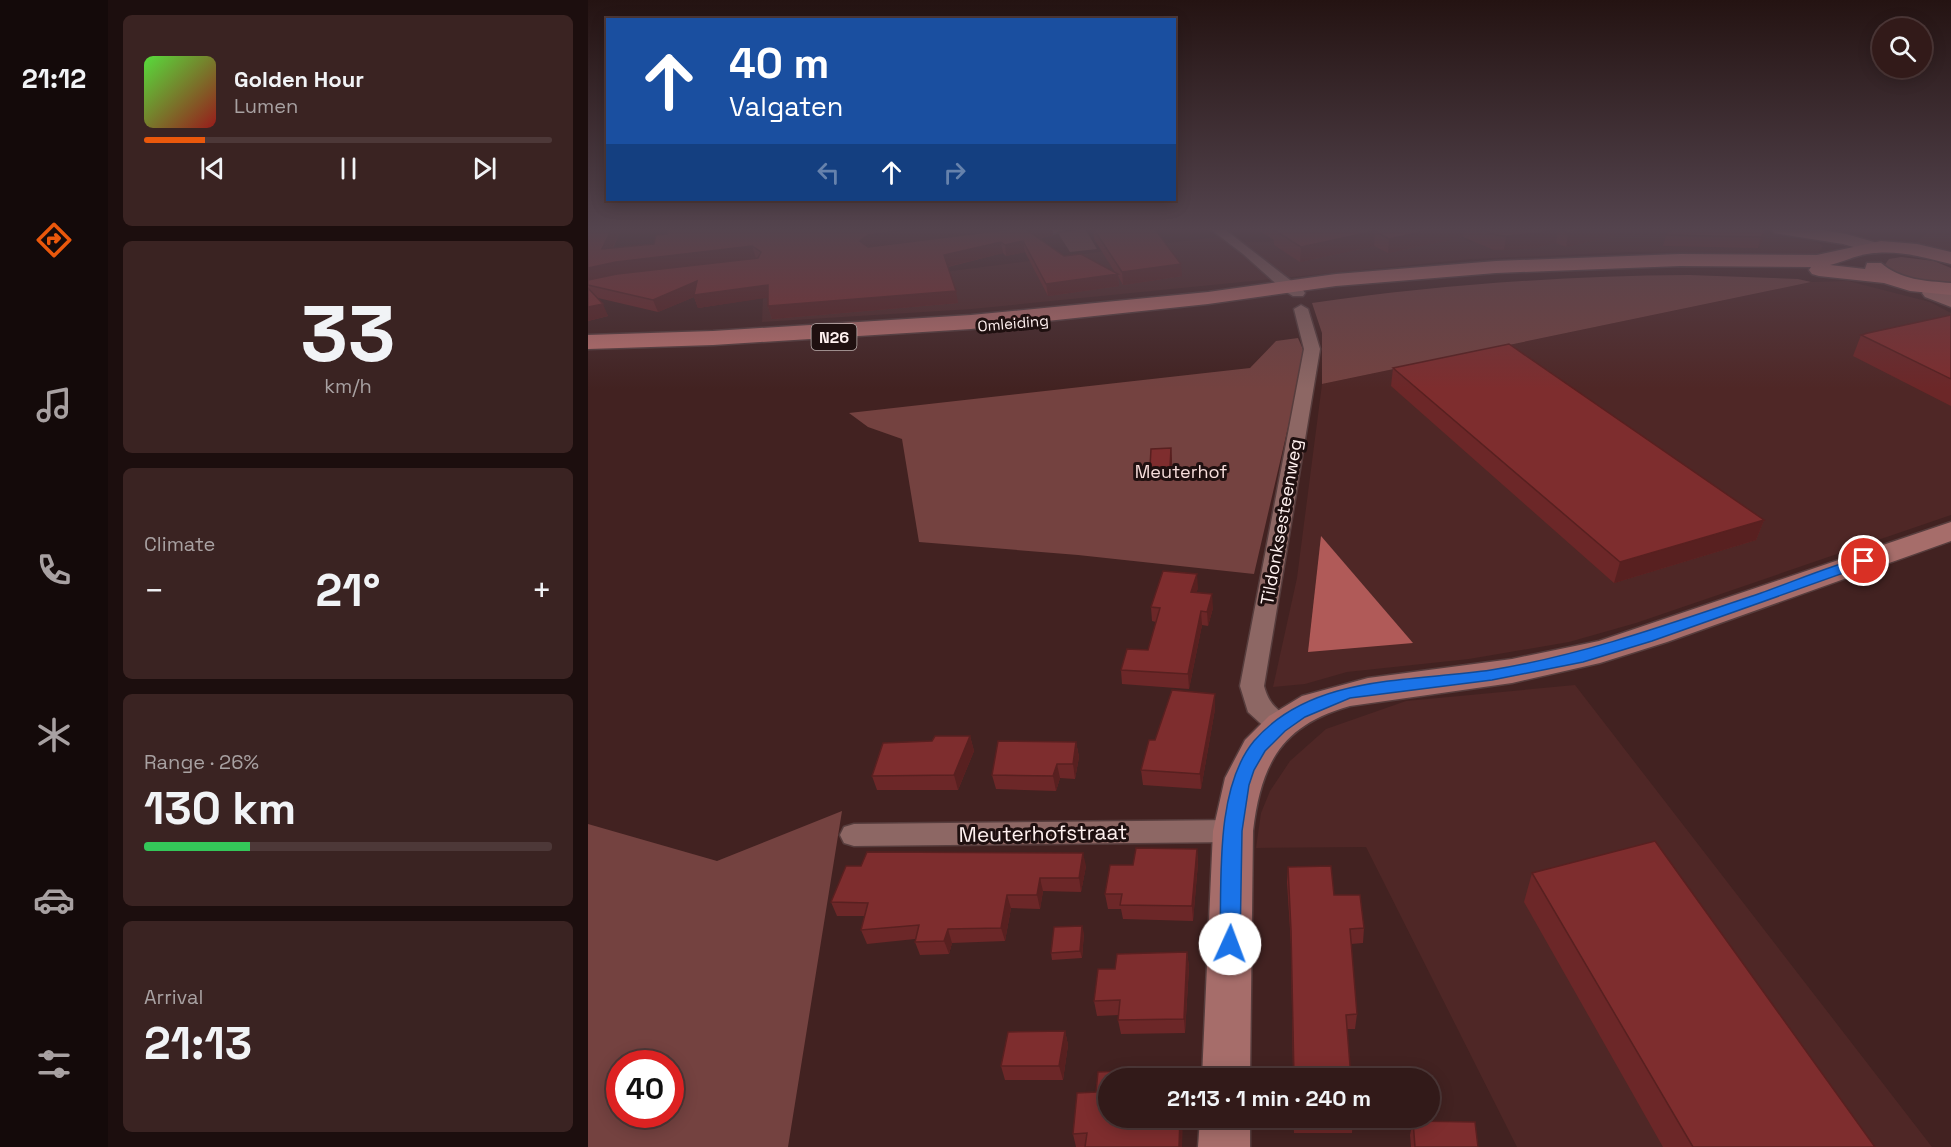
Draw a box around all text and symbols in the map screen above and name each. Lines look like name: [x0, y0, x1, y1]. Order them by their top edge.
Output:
map controls: [1872, 18, 1932, 78]
button: search: [1872, 18, 1932, 78]
text: 40 m: [729, 37, 829, 90]
icon: ahead: [630, 42, 708, 120]
text: 21:12: [22, 61, 86, 96]
text: Golden Hour: [234, 65, 364, 93]
text: Valgaten: [729, 89, 843, 124]
text: Lumen: [234, 93, 298, 119]
icon: previous: [196, 152, 229, 185]
icon: pause: [332, 152, 365, 185]
icon: next: [468, 152, 501, 185]
icon: left: [812, 156, 845, 189]
icon: ahead: [875, 156, 908, 189]
icon: right: [938, 156, 971, 189]
icon: directions: [33, 219, 75, 261]
text: 33: [301, 284, 395, 384]
street label: Omleiding: [977, 310, 1049, 336]
road number: N26: [812, 324, 856, 350]
text: km/h: [324, 373, 372, 399]
icon: music: [33, 384, 75, 426]
street label: Tildonksesteenweg: [1255, 437, 1307, 607]
park label: Meuterhof: [1135, 460, 1227, 483]
text: Climate: [144, 531, 215, 557]
pin: [1838, 535, 1889, 586]
icon: arrive: [1847, 544, 1880, 577]
icon: phone: [33, 549, 75, 591]
text: 21°: [316, 562, 380, 619]
text: −: [144, 570, 164, 612]
text: +: [532, 570, 552, 612]
icon: climate: [33, 714, 75, 756]
text: Range · 26%: [144, 749, 259, 775]
text: 130 km: [144, 780, 296, 837]
street label: Meuterhofstraat: [958, 818, 1128, 848]
icon: car: [33, 879, 75, 921]
position arrow: [1198, 912, 1262, 976]
text: Arrival: [144, 984, 203, 1010]
text: 21:13: [144, 1015, 252, 1072]
icon: filters: [33, 1043, 75, 1085]
speed limit sign: 40: [606, 1050, 684, 1128]
text: 21:13 · 1 min · 240 m: [1167, 1084, 1371, 1112]

